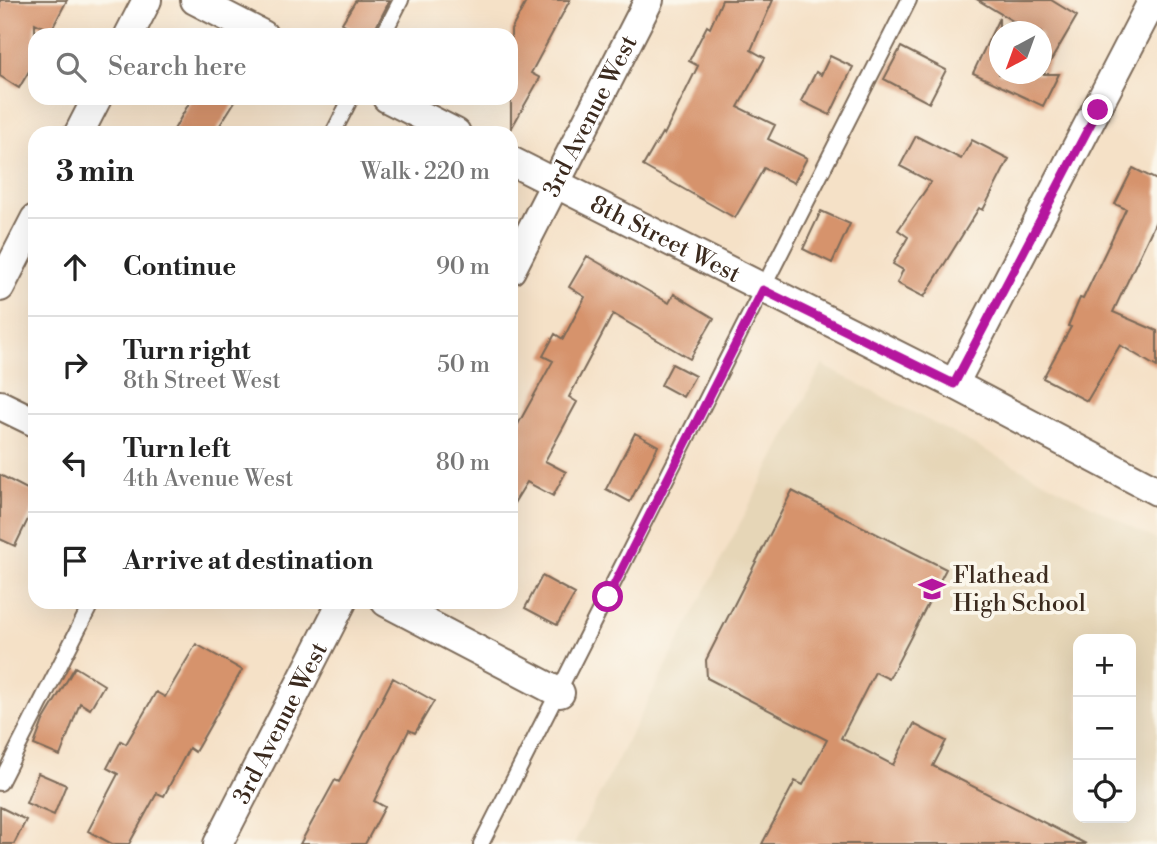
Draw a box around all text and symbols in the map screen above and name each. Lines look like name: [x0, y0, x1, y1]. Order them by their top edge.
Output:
north arrow: [989, 21, 1052, 84]
search box: [28, 28, 518, 105]
street label: 3rd Avenue West: [537, 30, 645, 202]
icon: search: [52, 48, 90, 86]
text: Search here: [108, 51, 247, 83]
route end: [1082, 94, 1113, 125]
text: 3 min: [56, 153, 134, 191]
text: Walk · 220 m: [361, 158, 490, 186]
street label: 8th Street West: [585, 189, 746, 290]
icon: ahead: [56, 248, 94, 286]
text: Continue: [123, 251, 236, 283]
text: 90 m: [436, 253, 490, 281]
text: Turn right: [123, 335, 251, 367]
icon: right: [56, 346, 94, 384]
text: 50 m: [437, 351, 490, 379]
text: 8th Street West: [123, 367, 281, 395]
text: Turn left: [123, 433, 231, 465]
icon: left: [56, 444, 94, 482]
text: 80 m: [436, 449, 490, 477]
text: 4th Avenue West: [123, 465, 294, 493]
icon: arrive: [56, 542, 94, 580]
text: Arrive at destination: [123, 545, 373, 577]
place label: Flathead High School: [953, 561, 1086, 619]
school or university icon: Flathead High School: [917, 574, 947, 604]
route start: [592, 581, 623, 612]
map controls: [1073, 634, 1136, 823]
button: +: [1073, 634, 1136, 697]
street label: 3rd Avenue West: [227, 637, 335, 809]
button: −: [1073, 697, 1136, 760]
button: locate: [1073, 760, 1136, 823]

